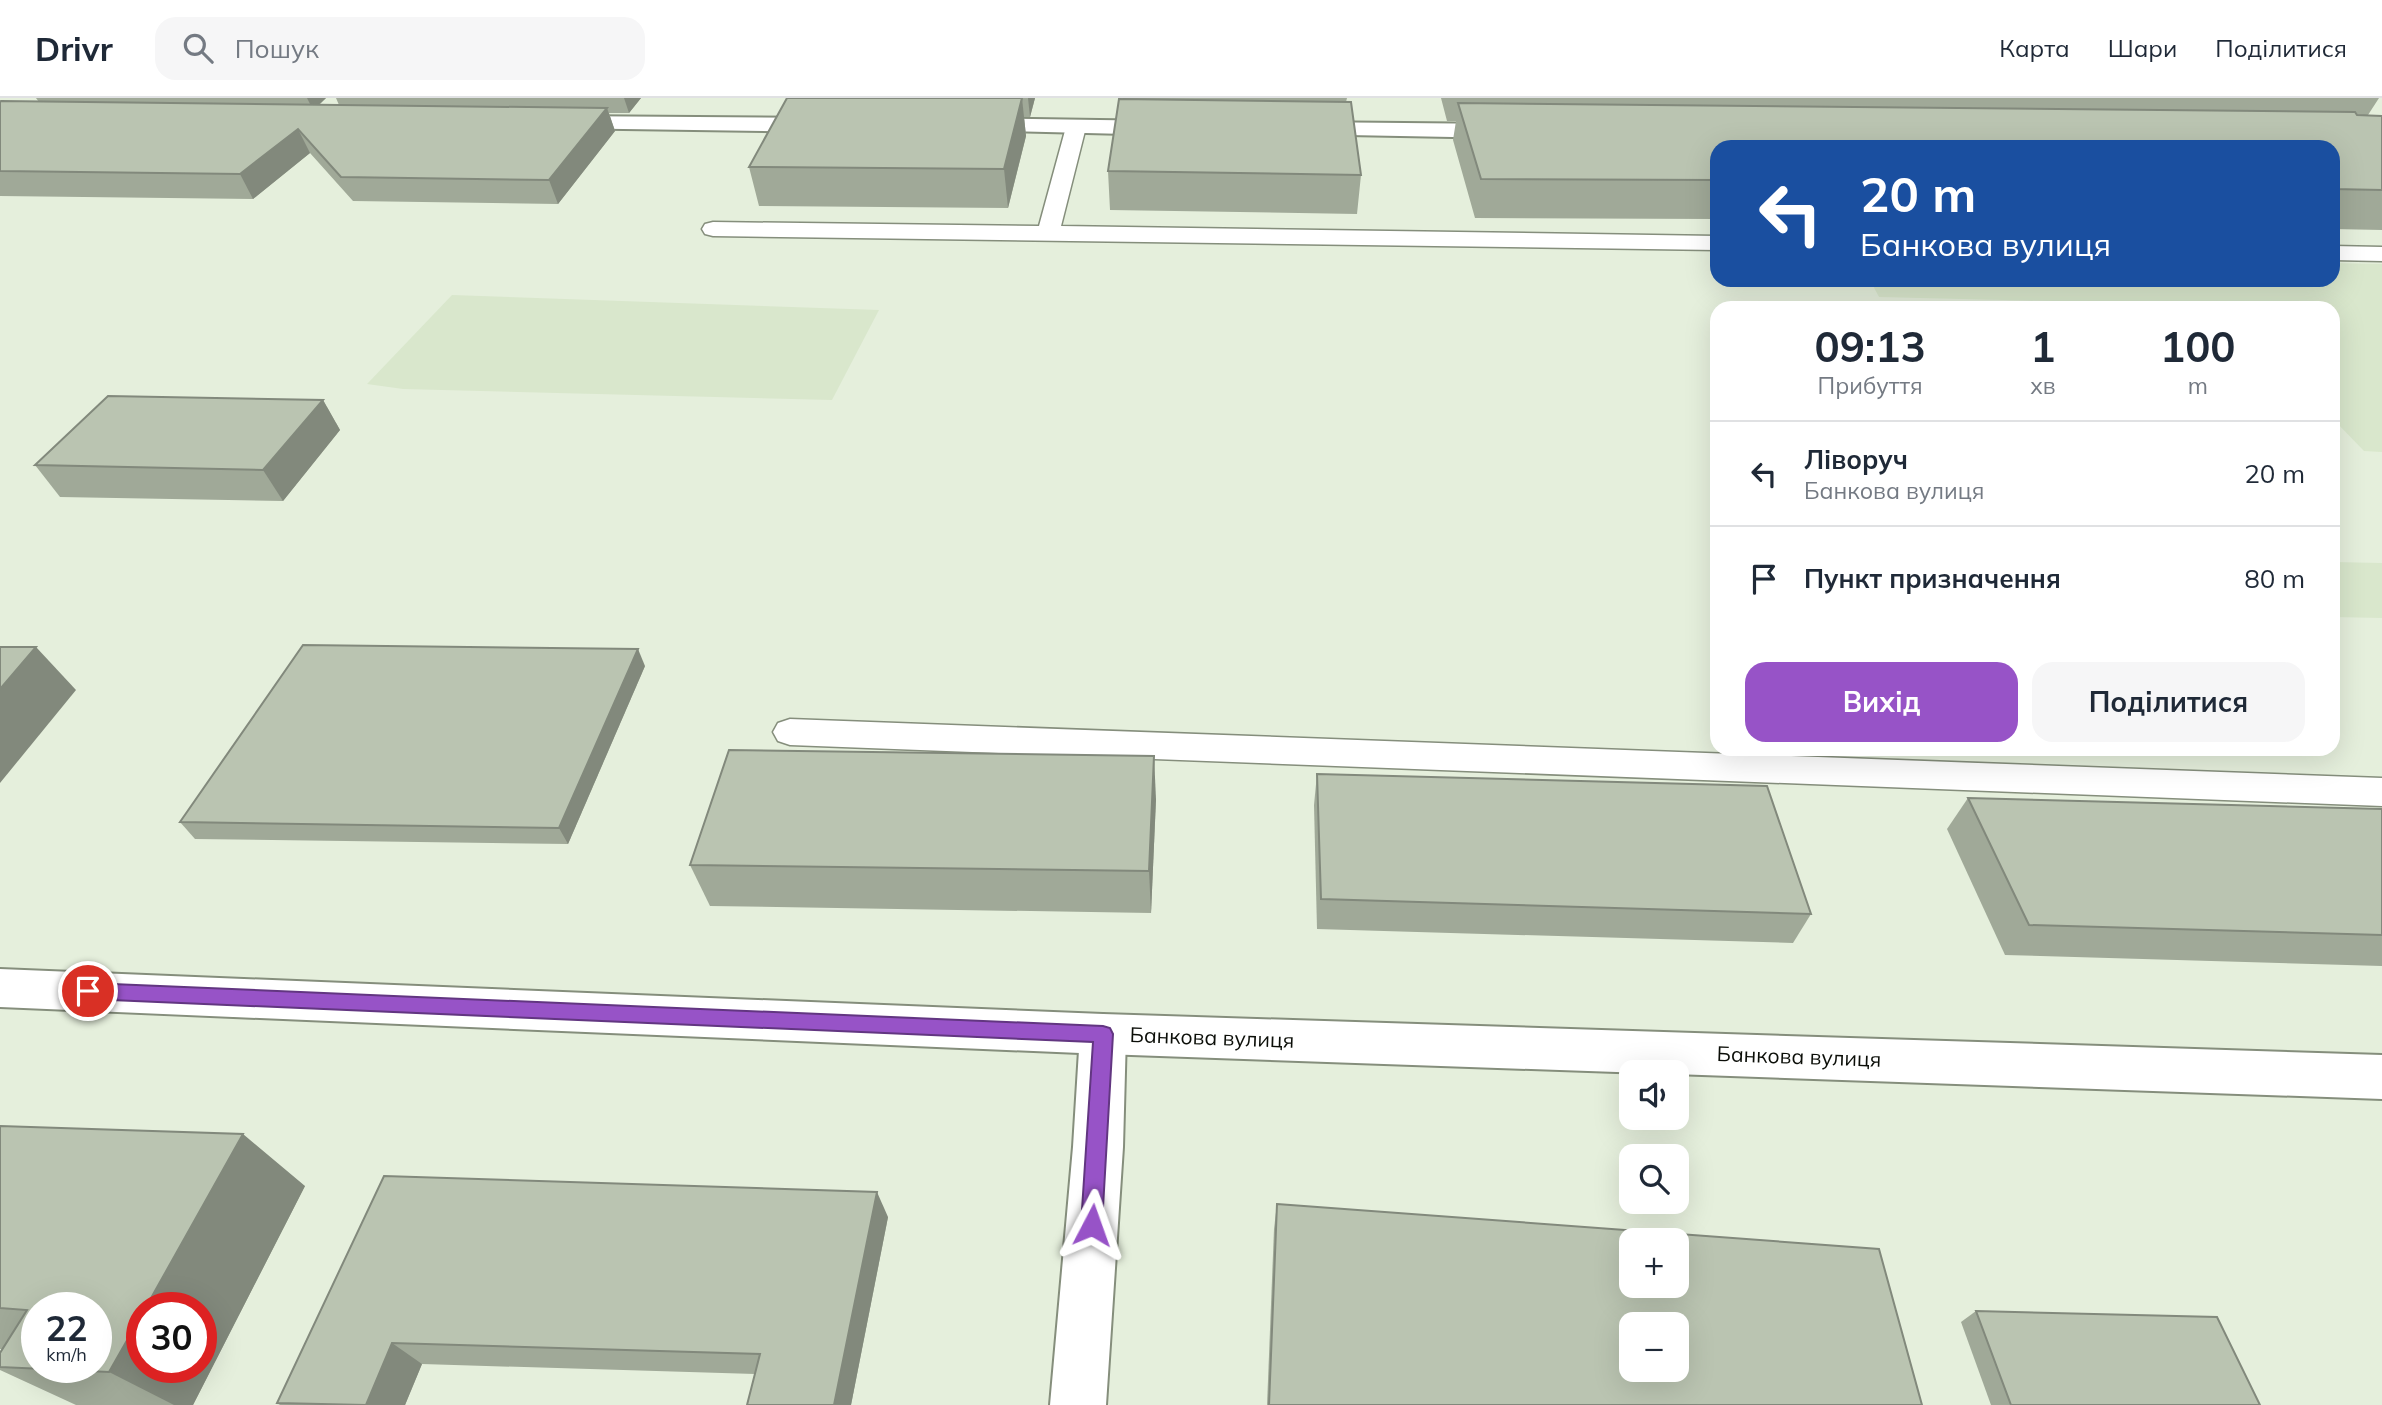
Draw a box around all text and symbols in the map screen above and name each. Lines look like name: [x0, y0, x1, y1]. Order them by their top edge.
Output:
search box: [155, 17, 645, 80]
text: Drivr: [35, 28, 113, 69]
icon: search: [179, 29, 217, 67]
text: Пошук: [235, 32, 319, 65]
text: Карта: [1999, 33, 2070, 63]
text: Шари: [2108, 33, 2177, 63]
text: Поділитися: [2215, 33, 2347, 63]
text: 20 m: [1860, 163, 1976, 224]
icon: left: [1745, 168, 1836, 259]
text: Банкова вулиця: [1860, 224, 2111, 264]
text: 09:13: [1814, 320, 1926, 373]
text: 1: [2030, 320, 2055, 373]
text: 100: [2160, 320, 2236, 373]
text: Прибуття: [1818, 371, 1923, 400]
text: хв: [2030, 371, 2055, 400]
text: m: [2188, 371, 2208, 400]
text: Ліворуч: [1804, 443, 1908, 476]
icon: left: [1745, 455, 1783, 493]
text: 20 m: [2244, 457, 2305, 490]
text: Банкова вулиця: [1804, 476, 1984, 505]
icon: arrive: [1745, 560, 1783, 598]
text: Пункт призначення: [1804, 562, 2061, 595]
text: 80 m: [2244, 562, 2305, 595]
button: Вихід: [1745, 662, 2018, 742]
button: Поділитися: [2032, 662, 2305, 742]
pin: [58, 961, 118, 1021]
icon: arrive: [69, 972, 107, 1010]
street label: Банкова вулиця: [1129, 1021, 1295, 1053]
street label: Банкова вулиця: [1716, 1040, 1882, 1072]
map controls: [1619, 1060, 1689, 1382]
button: sound: [1619, 1060, 1689, 1130]
button: search: [1619, 1144, 1689, 1214]
position arrow: [1055, 1188, 1129, 1262]
button: +: [1619, 1228, 1689, 1298]
speed limit sign: 30: [126, 1292, 217, 1383]
text: 22: [45, 1306, 88, 1350]
button: −: [1619, 1312, 1689, 1382]
text: km/h: [46, 1343, 87, 1366]

